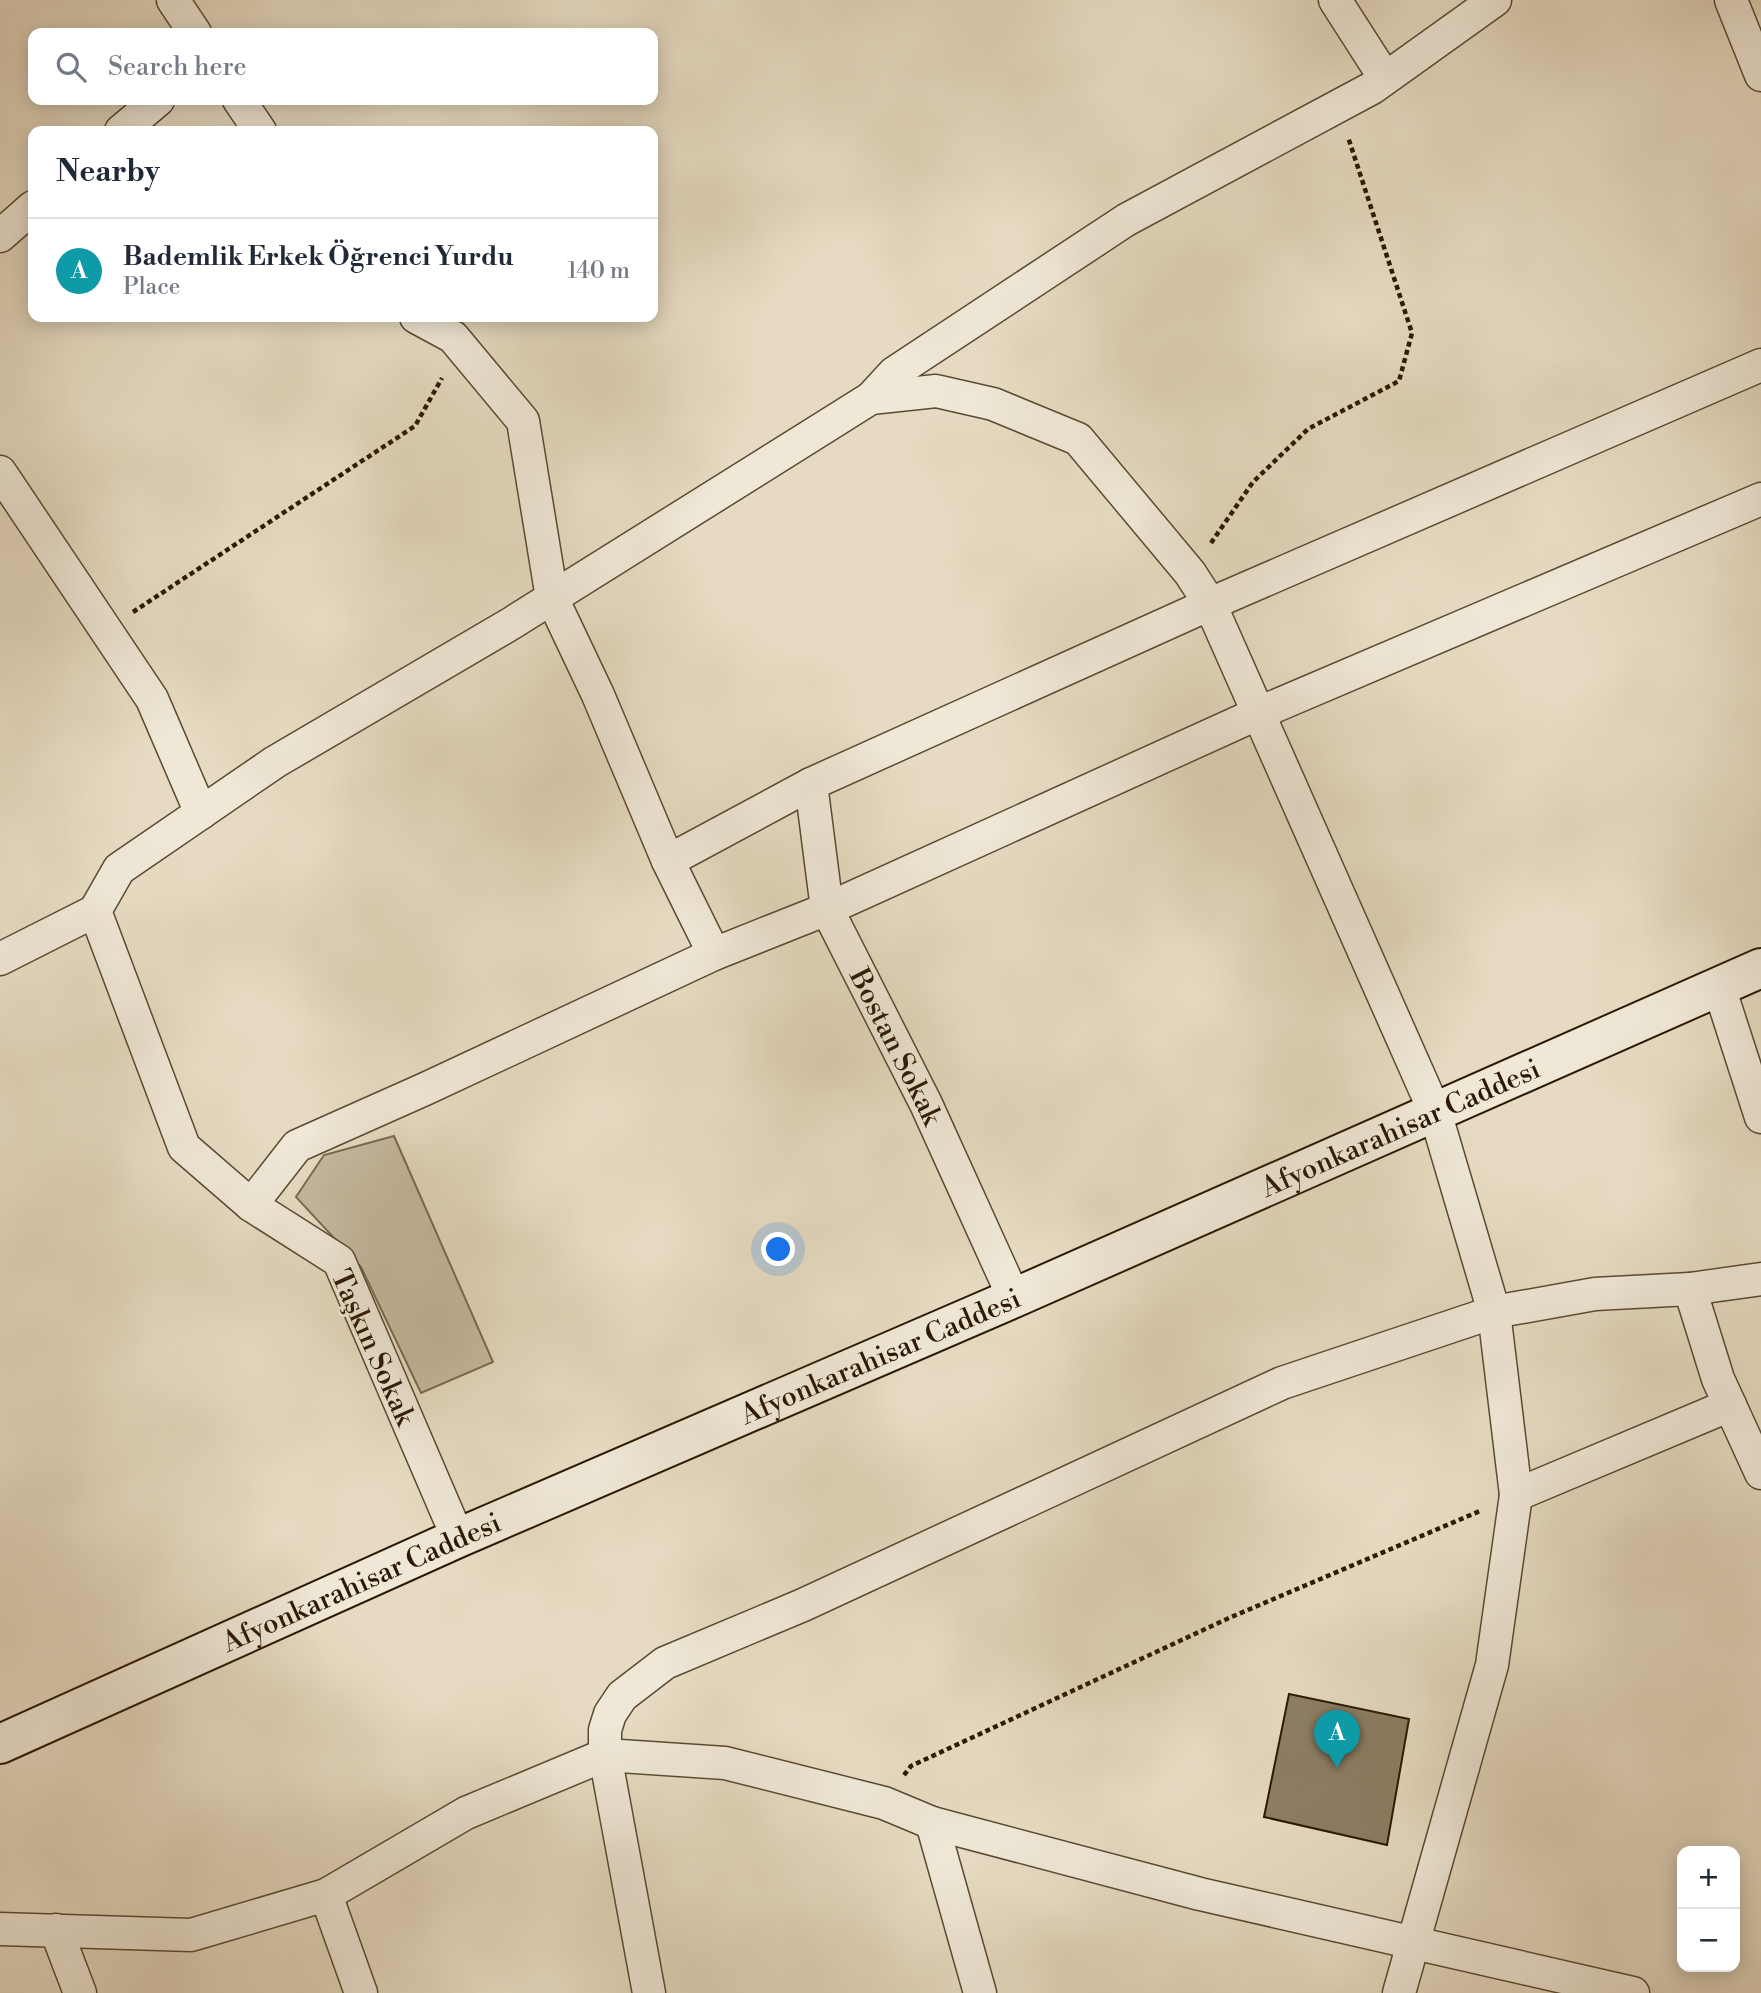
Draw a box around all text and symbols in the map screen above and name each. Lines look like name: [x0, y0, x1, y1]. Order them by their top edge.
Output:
search box: [28, 28, 658, 105]
icon: search: [52, 48, 90, 86]
text: Search here: [108, 51, 247, 83]
text: Nearby: [56, 153, 160, 191]
text: Bademlik Erkek Öğrenci Yurdu: [123, 241, 513, 273]
text: A: [71, 257, 87, 285]
text: 140 m: [567, 257, 630, 285]
text: Place: [123, 273, 180, 301]
street label: Bostan Sokak: [841, 962, 950, 1132]
street label: Afyonkarahisar Caddesi: [1255, 1052, 1546, 1206]
your location: [761, 1232, 795, 1266]
street label: Taşkın Sokak: [323, 1264, 423, 1432]
street label: Afyonkarahisar Caddesi: [734, 1281, 1026, 1433]
street label: Afyonkarahisar Caddesi: [216, 1506, 507, 1661]
pin: A: [1314, 1710, 1360, 1768]
map controls: [1677, 1846, 1740, 1972]
button: +: [1677, 1846, 1740, 1909]
button: −: [1677, 1909, 1740, 1972]

